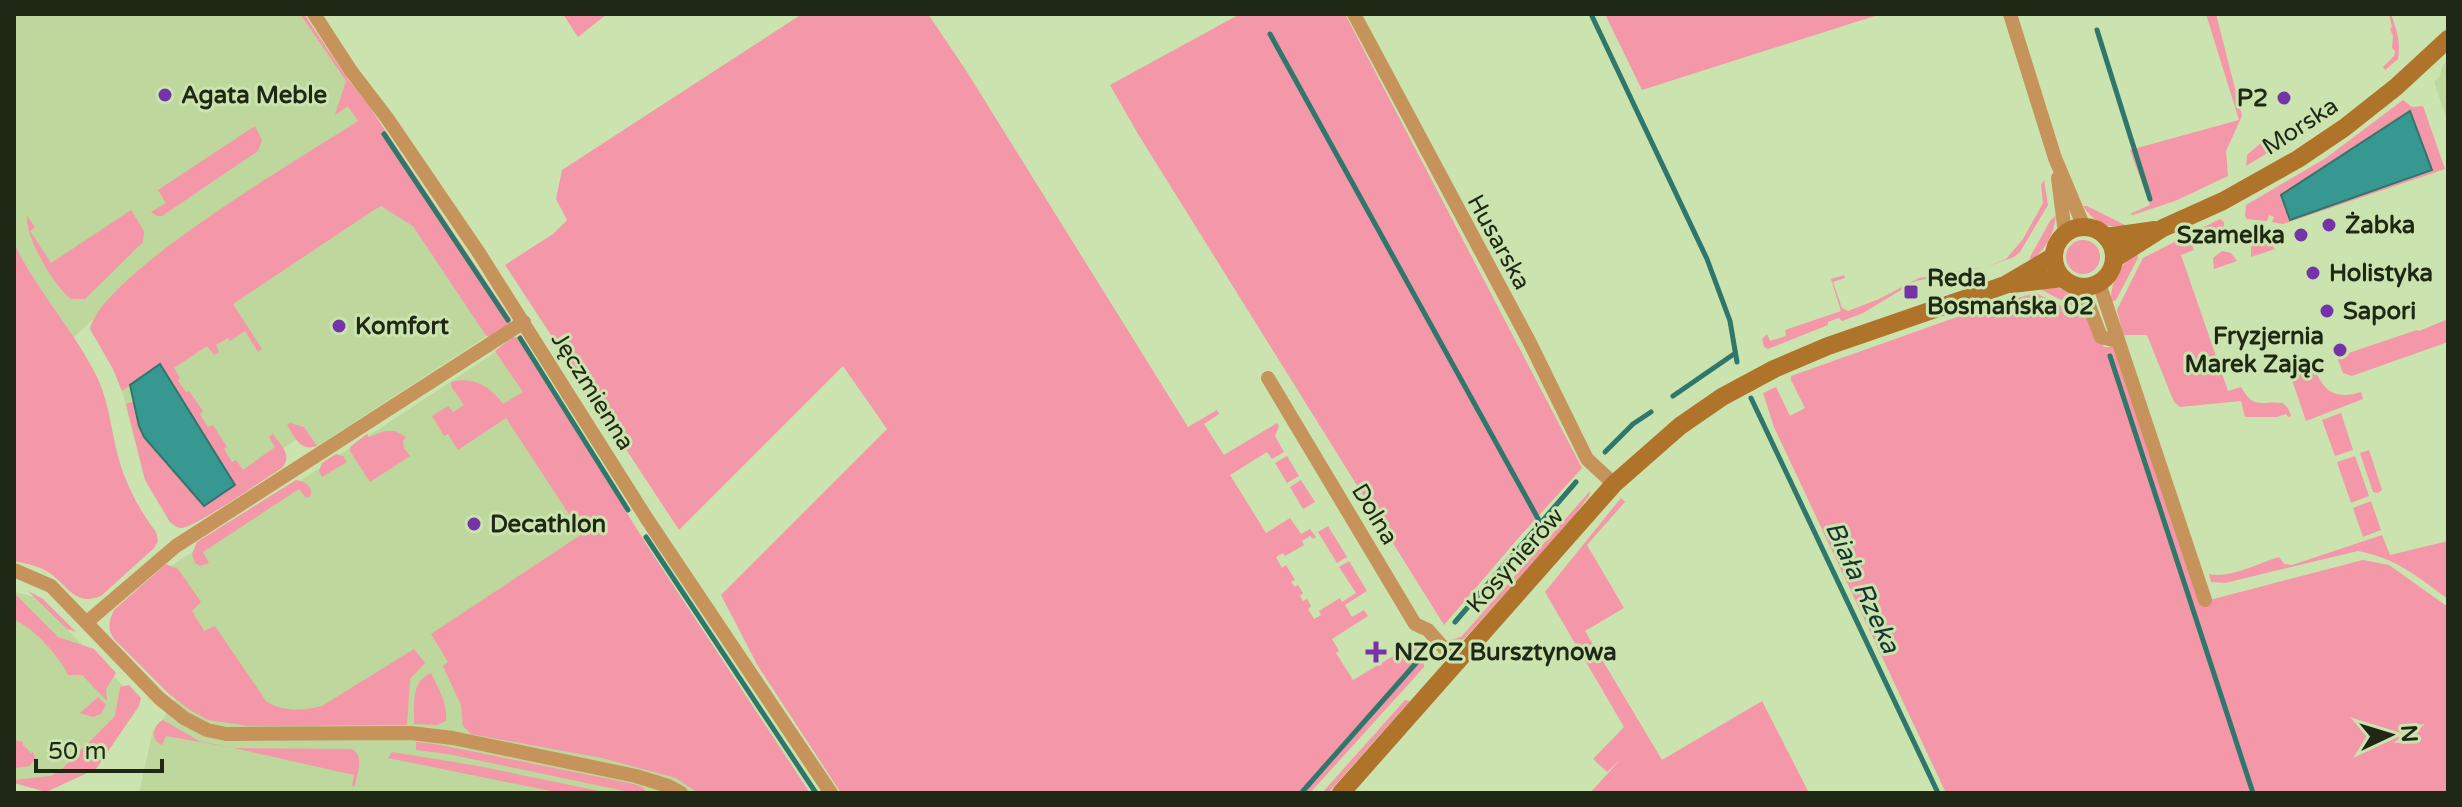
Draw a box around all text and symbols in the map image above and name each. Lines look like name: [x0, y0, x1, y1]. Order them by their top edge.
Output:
place label: Agata Meble: [181, 81, 327, 110]
place label: P2: [2237, 84, 2268, 113]
marker: Agata Meble: [156, 86, 174, 104]
marker: P2: [2275, 89, 2293, 107]
street label: Morska: [2257, 91, 2344, 162]
street label: Husarska: [1461, 190, 1537, 295]
place label: Żabka: [2345, 211, 2415, 240]
marker: Żabka: [2320, 216, 2338, 234]
place label: Szamelka: [2177, 221, 2285, 250]
marker: Szamelka: [2292, 226, 2310, 244]
place label: Holistyka: [2329, 259, 2433, 288]
place label: Reda Bosmańska 02: [1927, 264, 2094, 321]
marker: Holistyka: [2304, 264, 2322, 282]
marker: Reda Bosmańska 02: [1902, 283, 1920, 301]
place label: Sapori: [2343, 297, 2416, 326]
marker: Sapori: [2318, 302, 2336, 320]
place label: Komfort: [355, 312, 450, 341]
marker: Komfort: [330, 317, 348, 335]
place label: Fryzjernia Marek Zając: [2185, 322, 2324, 379]
street label: Jęczmienna: [545, 327, 640, 456]
marker: Fryzjernia Marek Zając: [2331, 341, 2349, 359]
street label: Dolna: [1345, 478, 1404, 550]
street label: Kosynierów: [1461, 502, 1570, 619]
place label: Decathlon: [490, 510, 606, 539]
marker: Decathlon: [465, 515, 483, 533]
water label: Biała Rzeka: [1819, 516, 1907, 659]
place label: NZOZ Bursztynowa: [1394, 638, 1617, 667]
marker: NZOZ Bursztynowa: [1365, 641, 1387, 663]
north arrow: [2350, 695, 2430, 775]
scale bar: [36, 723, 162, 773]
text: N: [2395, 724, 2423, 743]
text: 50 m: [48, 737, 106, 766]

